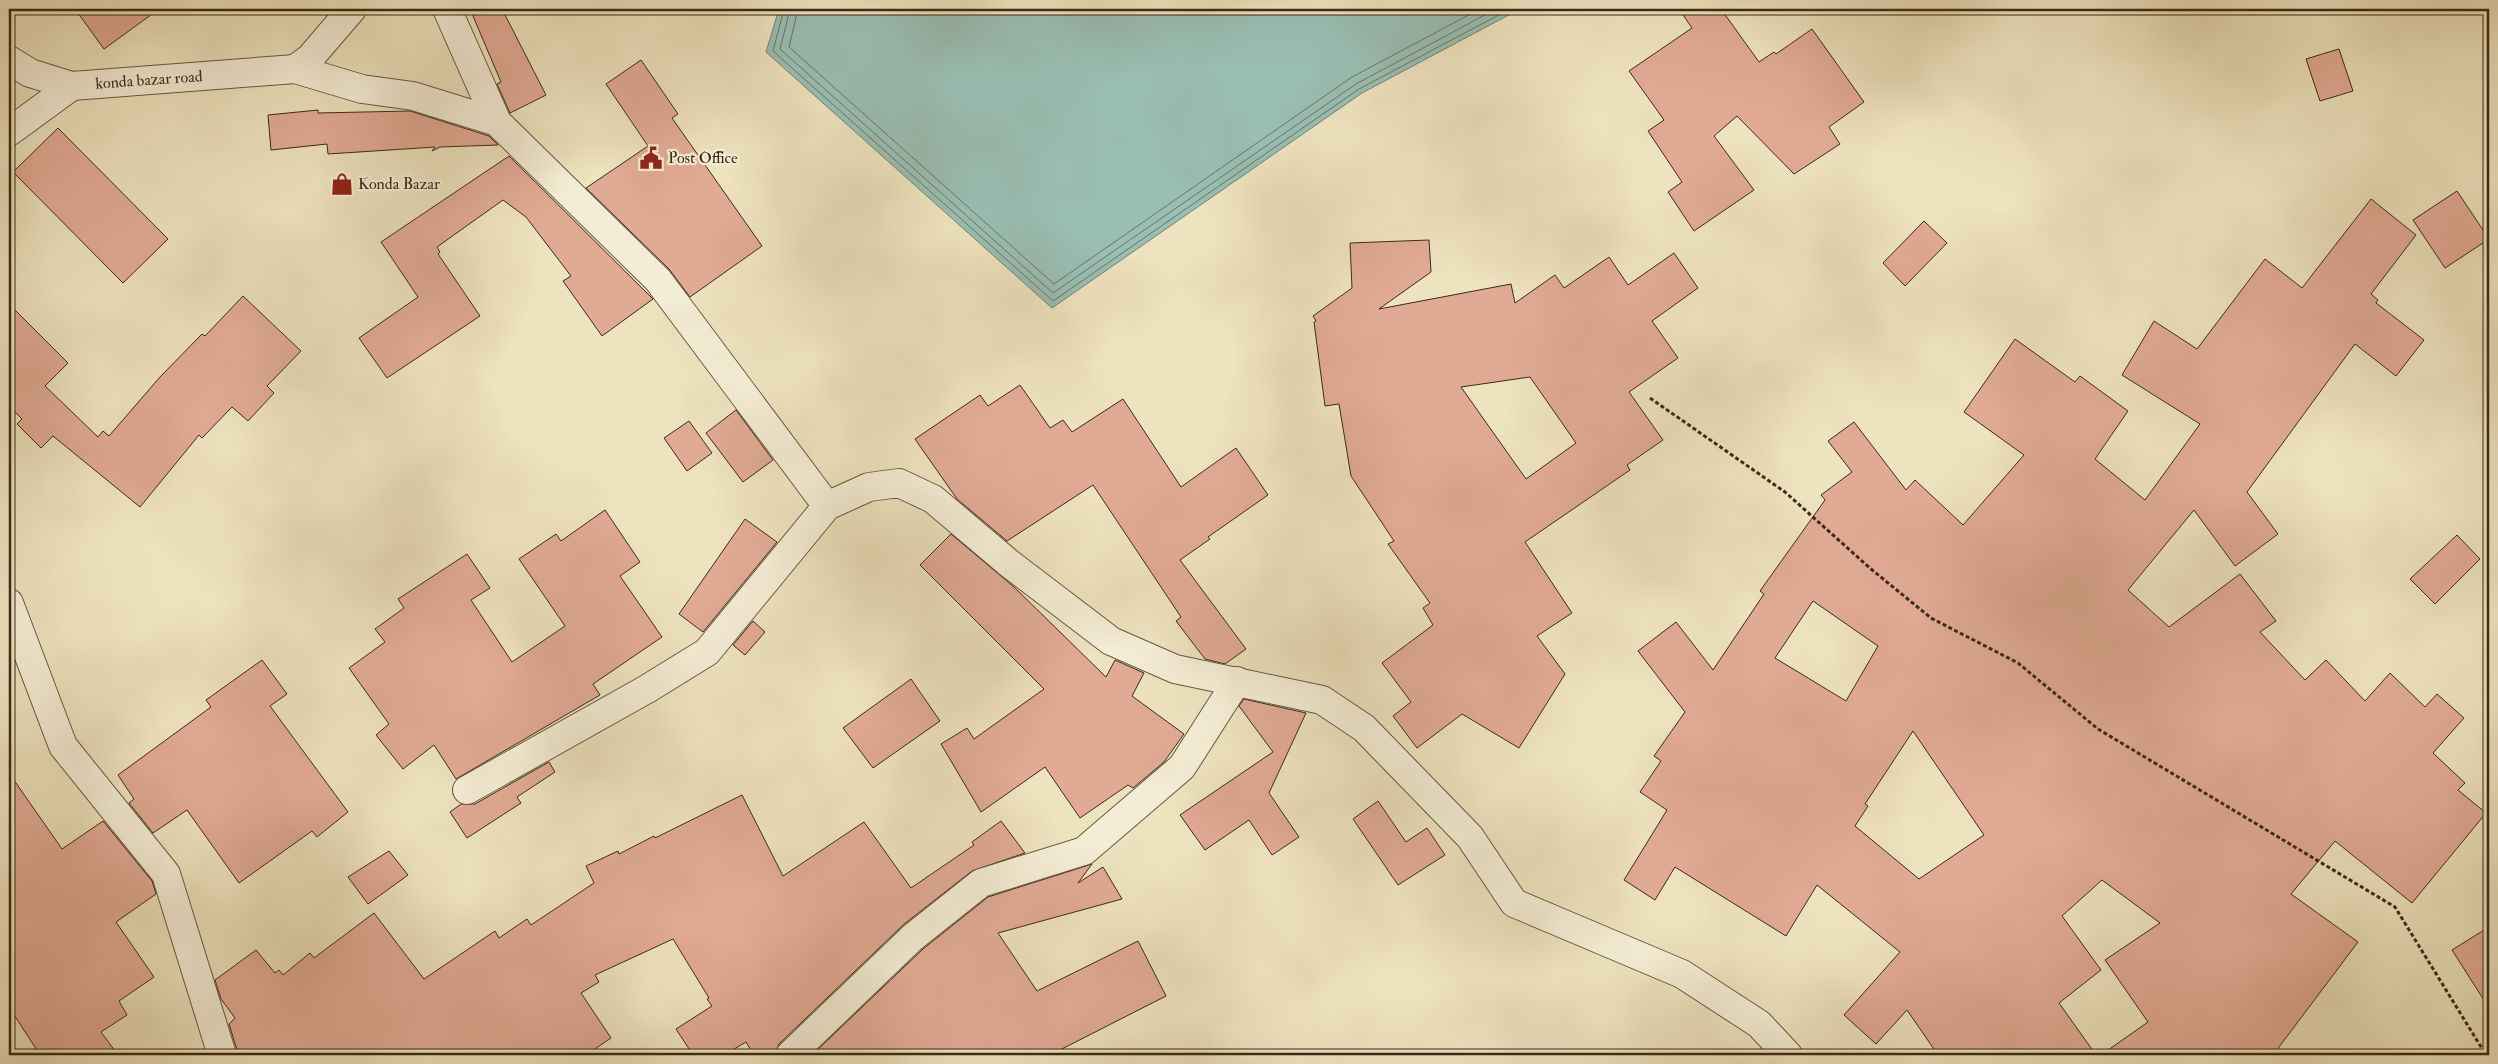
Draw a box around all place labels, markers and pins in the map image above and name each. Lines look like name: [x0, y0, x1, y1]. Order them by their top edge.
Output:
public building icon: Post Office: [638, 145, 664, 171]
place label: Post Office: [668, 148, 738, 168]
shop icon: Konda Bazar: [329, 171, 355, 197]
place label: Konda Bazar: [358, 174, 440, 194]

